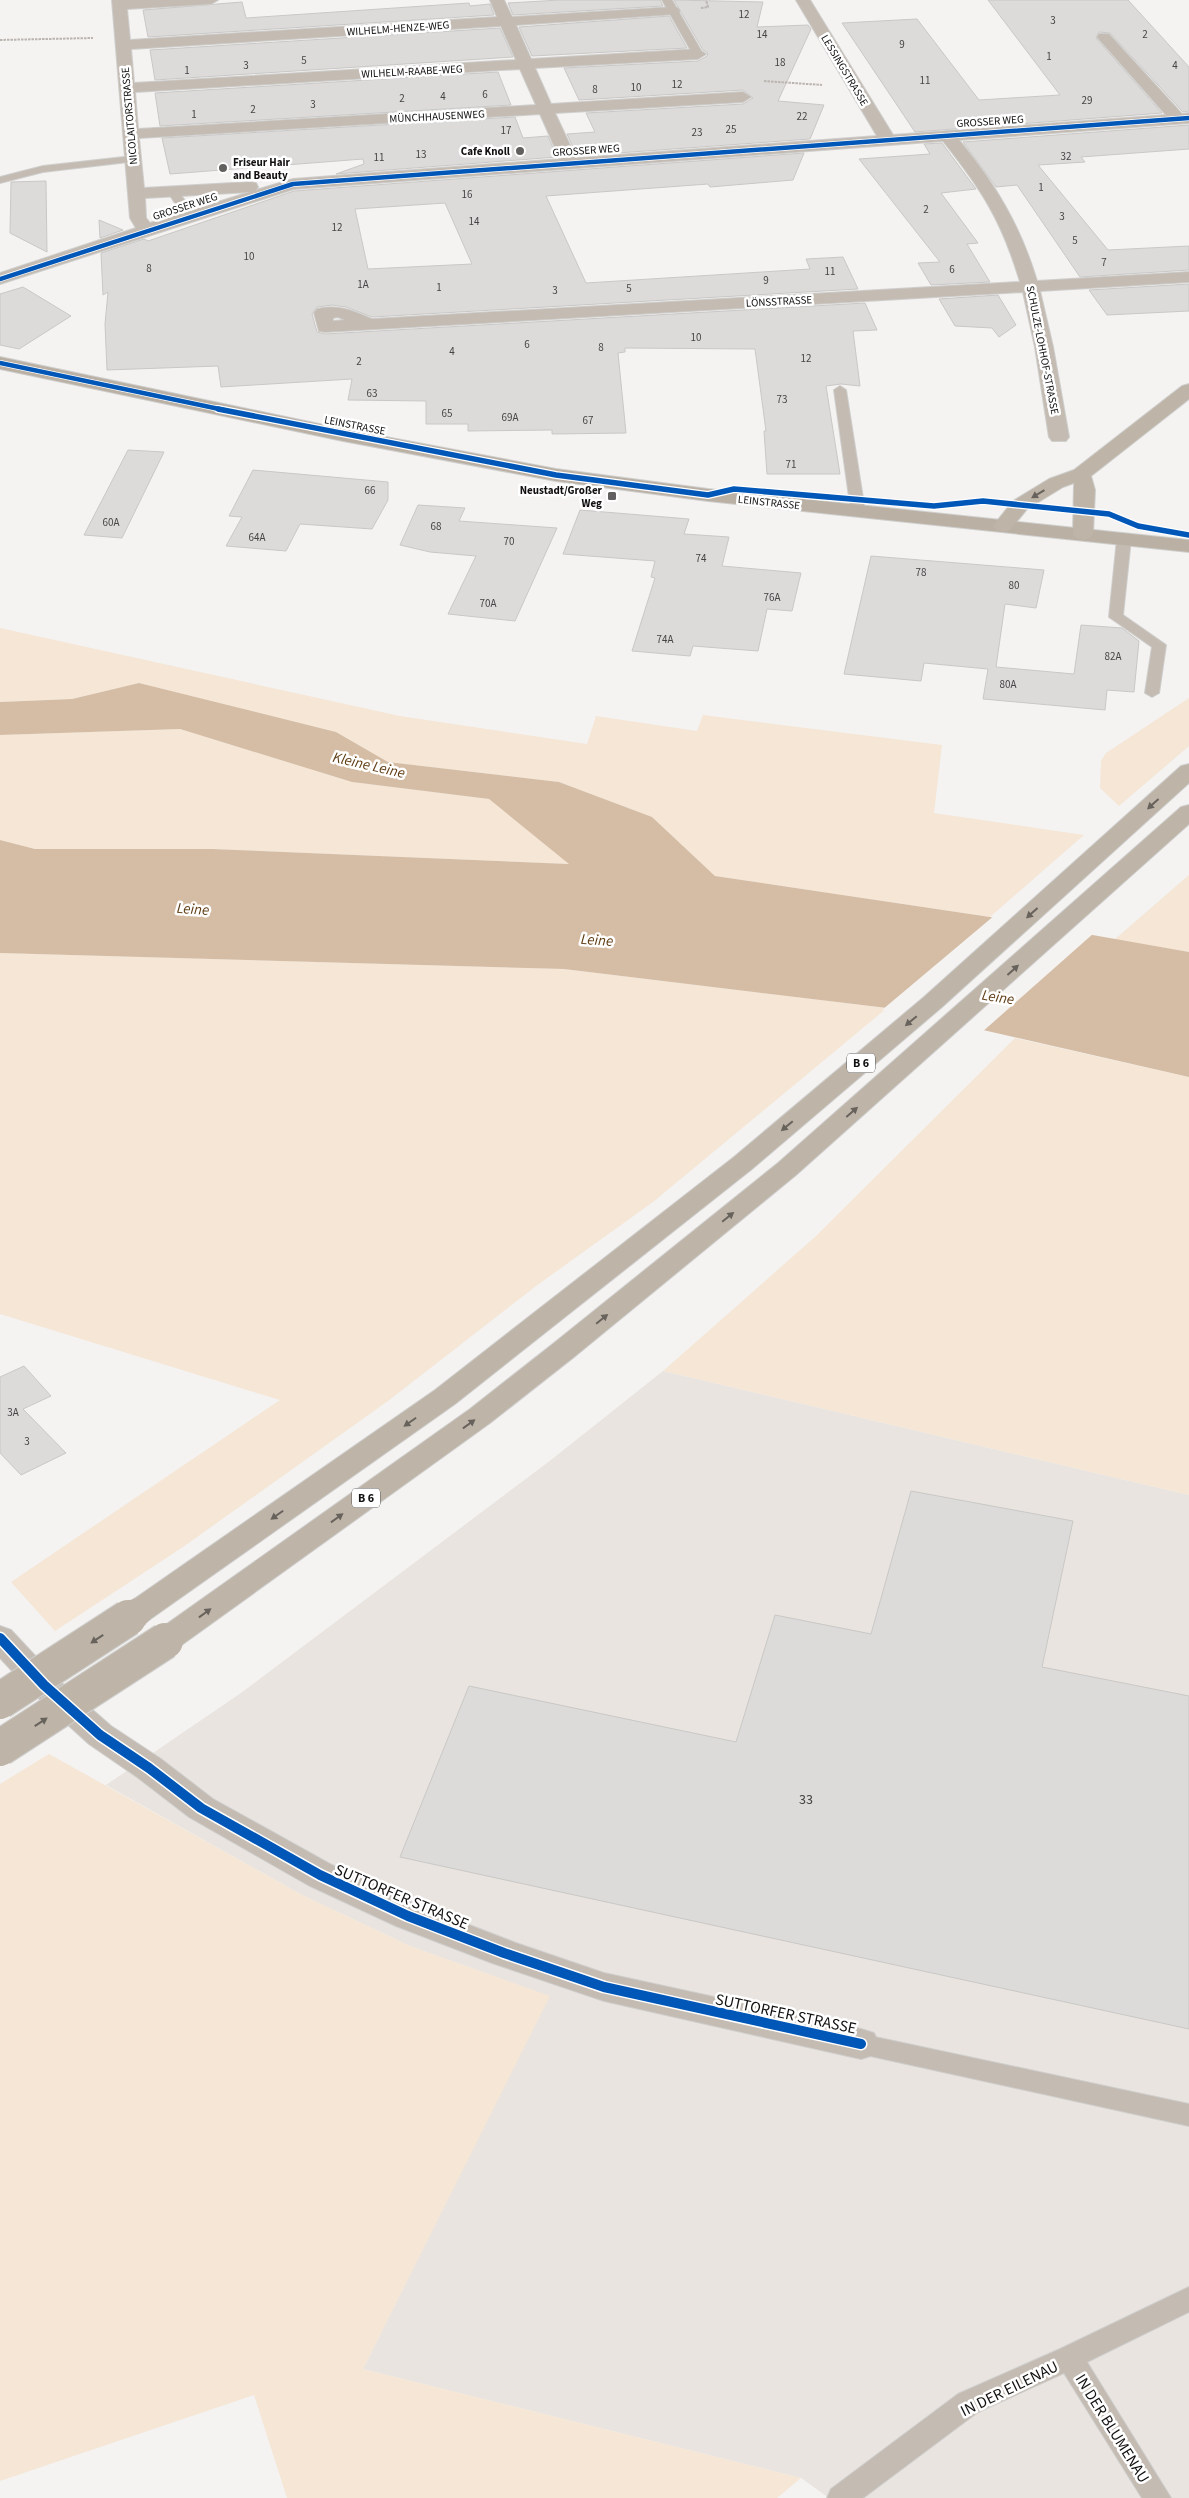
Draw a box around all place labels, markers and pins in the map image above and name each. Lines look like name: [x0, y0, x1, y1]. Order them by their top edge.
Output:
place label: Cafe Knoll: [461, 144, 511, 159]
marker: Cafe Knoll: [514, 145, 526, 157]
place label: Friseur Hair and Beauty: [233, 155, 291, 183]
marker: Friseur Hair and Beauty: [217, 162, 229, 174]
place label: Neustadt/Großer Weg: [520, 483, 603, 511]
marker: Neustadt/Großer Weg: [606, 490, 618, 502]

